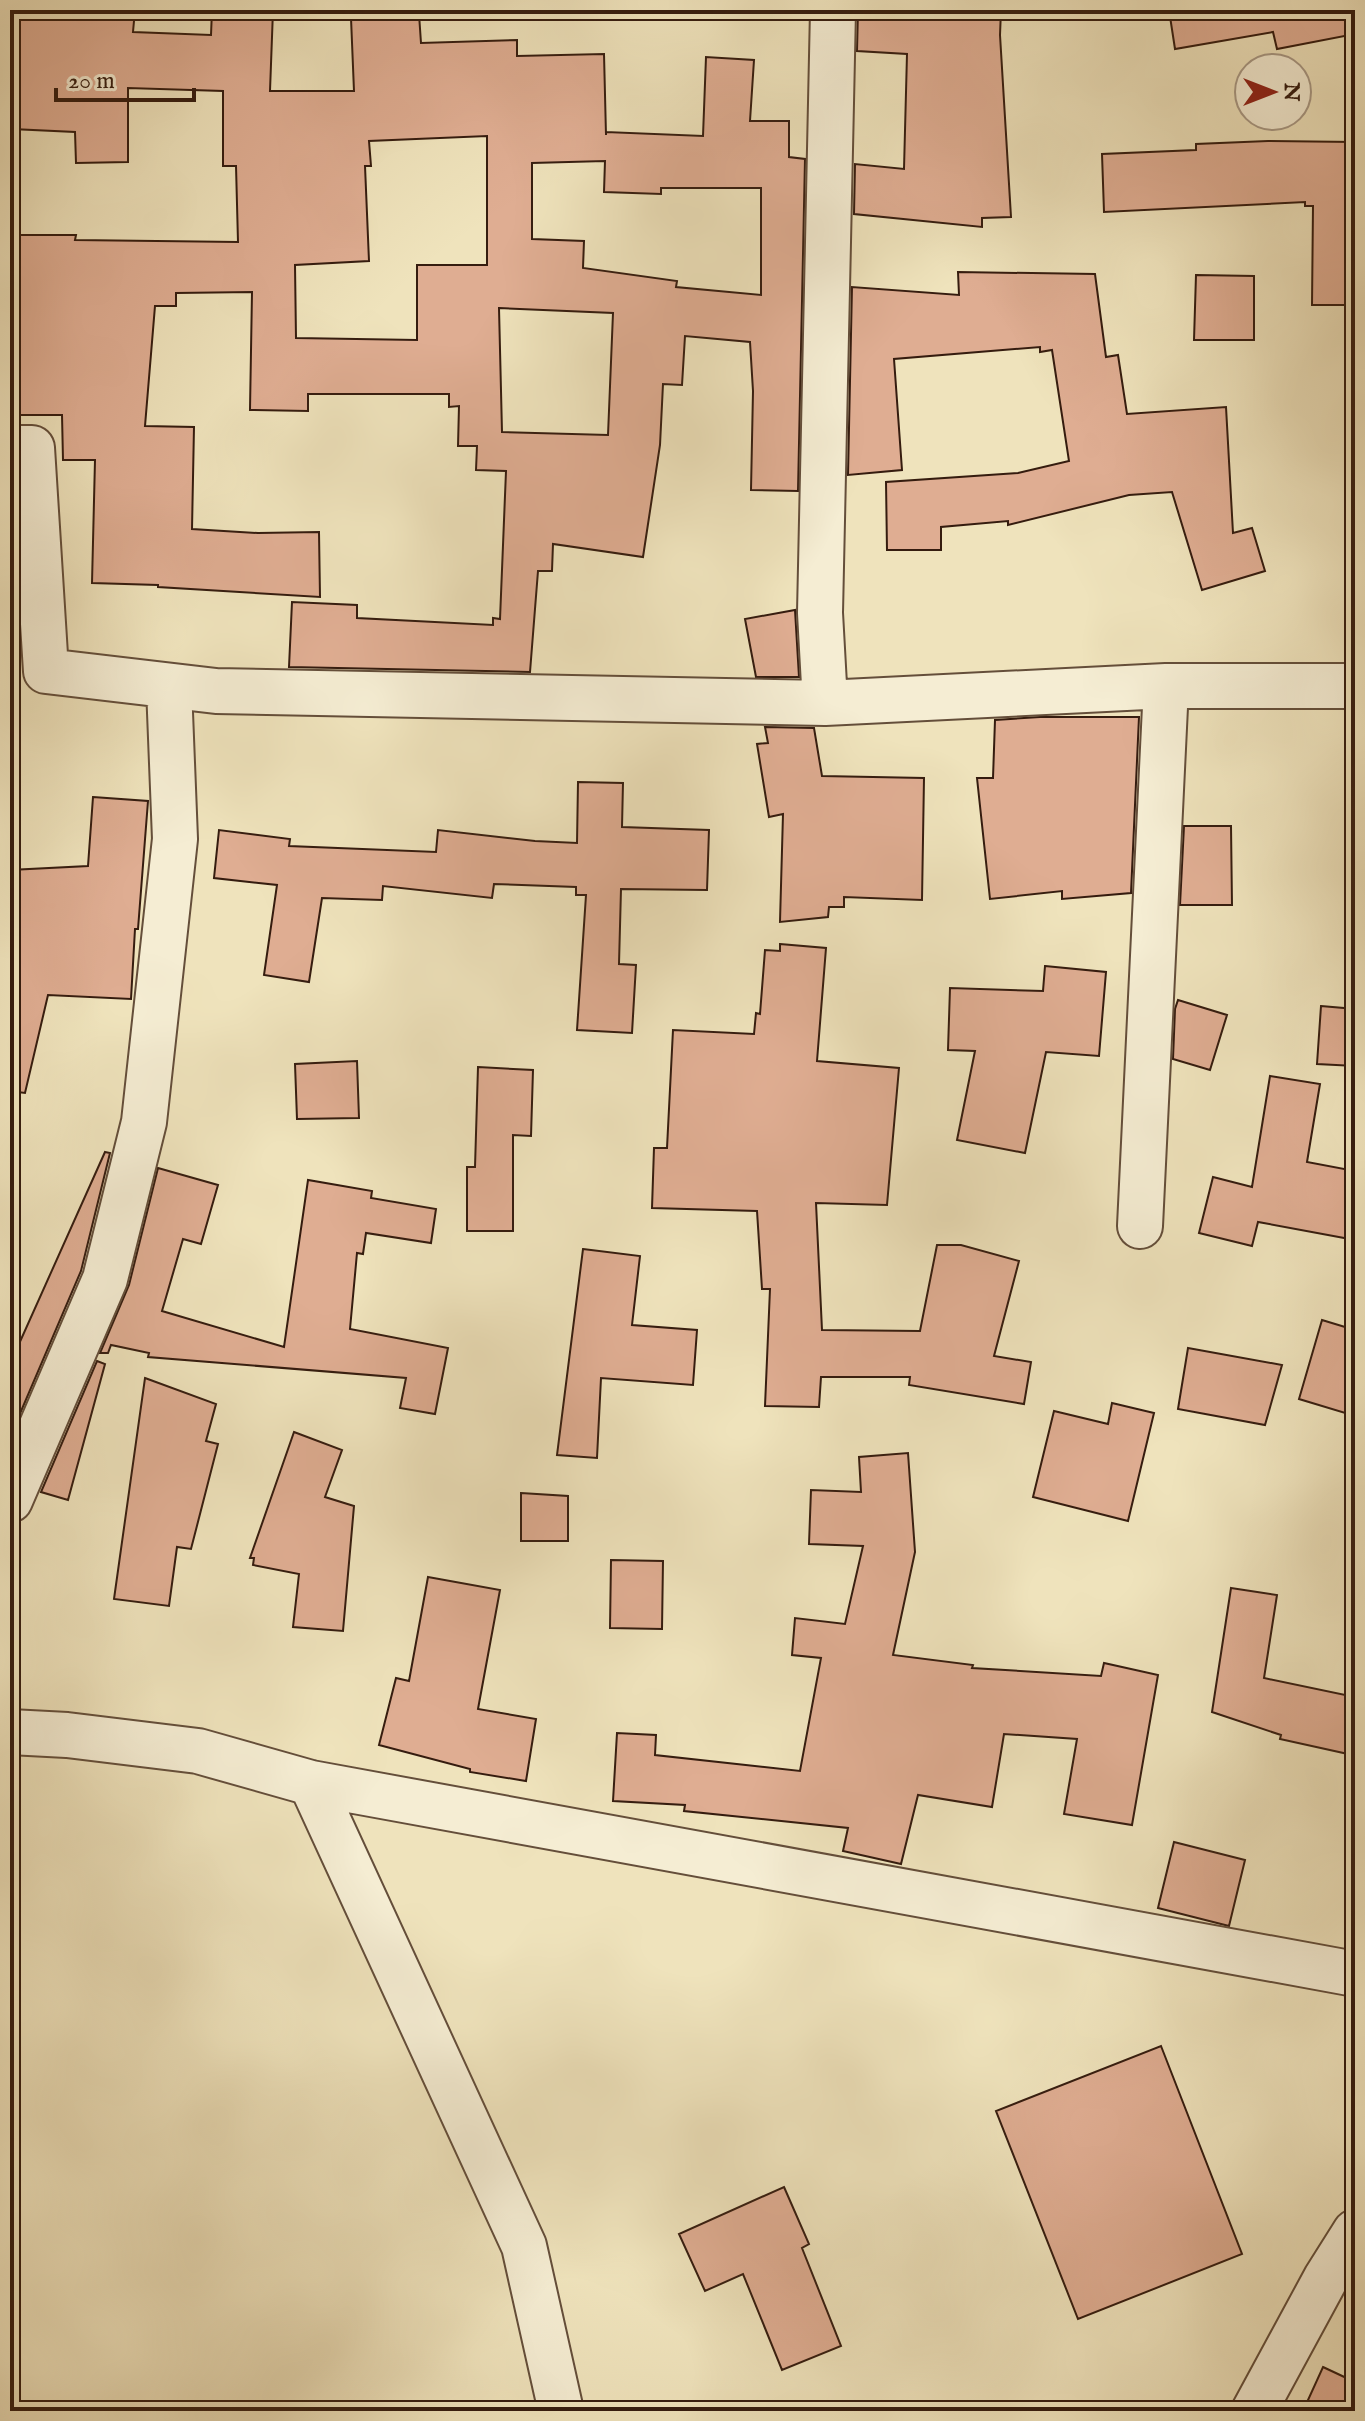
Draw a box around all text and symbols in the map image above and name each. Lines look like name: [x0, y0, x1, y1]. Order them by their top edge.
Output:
scale bar: [56, 52, 194, 102]
north arrow: [1233, 52, 1313, 132]
text: 20 m: [68, 66, 115, 97]
text: N: [1277, 81, 1305, 102]

